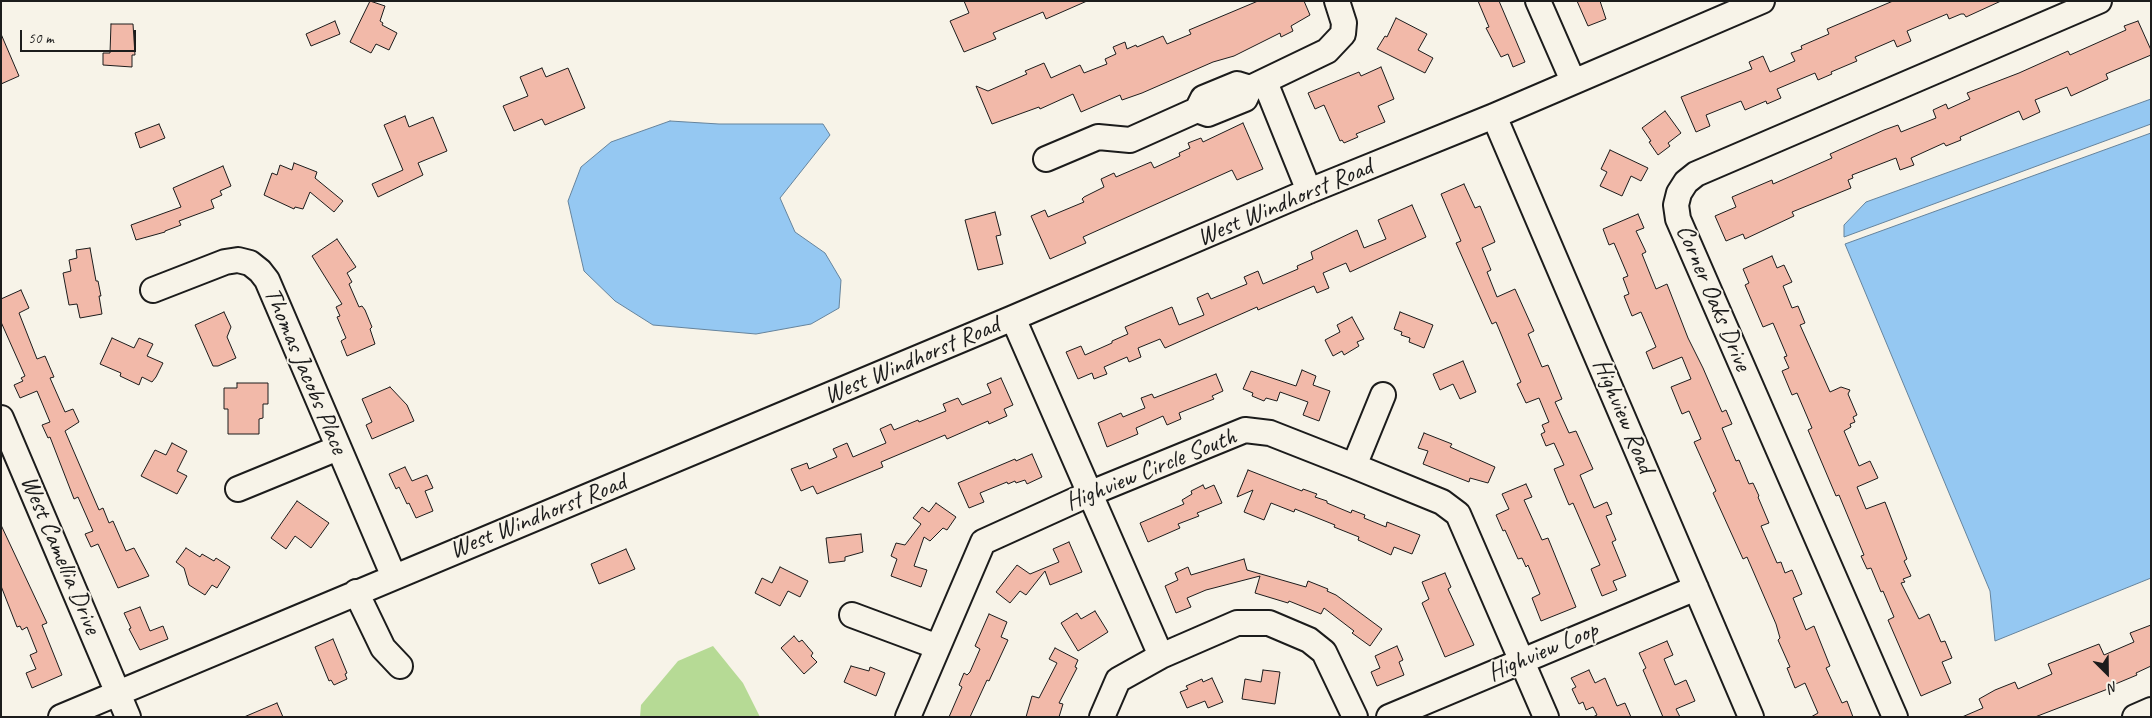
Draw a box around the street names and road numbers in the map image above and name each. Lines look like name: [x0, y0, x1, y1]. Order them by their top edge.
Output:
street label: West Windhorst Road: [1193, 153, 1377, 253]
street label: Corner Oaks Drive: [1669, 220, 1757, 376]
street label: Thomas Jacobs Place: [256, 283, 354, 459]
street label: West Windhorst Road: [820, 311, 1004, 411]
street label: Highview Road: [1586, 354, 1660, 478]
street label: Highview Circle South: [1061, 422, 1241, 518]
street label: West Windhorst Road: [445, 468, 631, 566]
street label: West Camellia Drive: [13, 471, 107, 639]
street label: Highview Loop: [1483, 615, 1603, 689]

